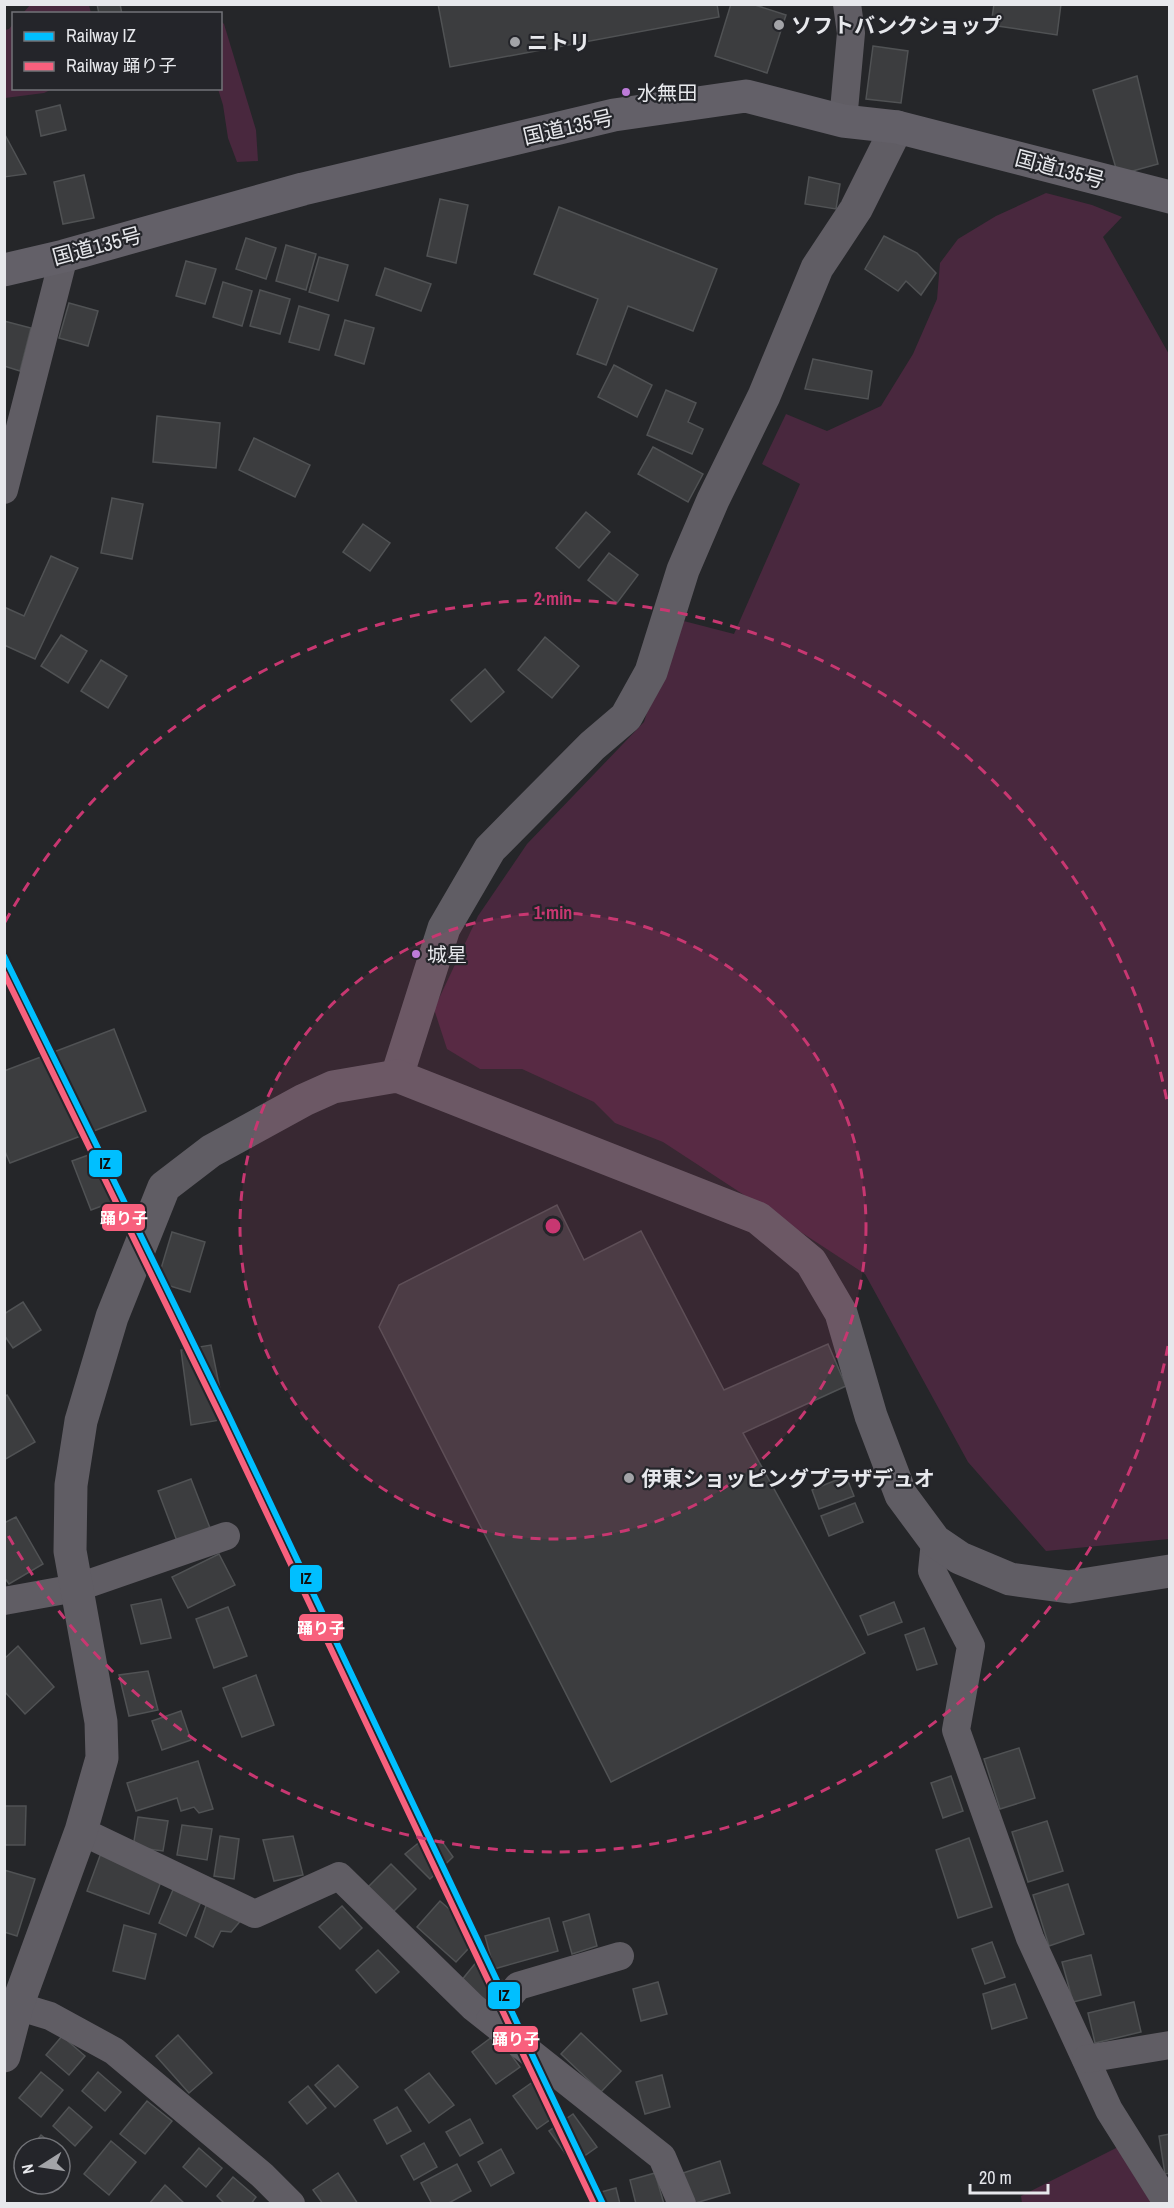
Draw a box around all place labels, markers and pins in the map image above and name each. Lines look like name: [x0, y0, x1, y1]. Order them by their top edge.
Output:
place label: ソフトバンクショップ: [791, 11, 1002, 40]
marker: ソフトバンクショップ: [772, 18, 786, 32]
place label: ニトリ: [527, 28, 590, 57]
marker: ニトリ: [508, 35, 522, 49]
place label: 水無田: [637, 79, 697, 106]
marker: 水無田: [620, 86, 632, 98]
place label: 城星: [427, 941, 467, 968]
marker: 城星: [410, 948, 422, 960]
centre of rings: [543, 1216, 563, 1236]
place label: 伊東ショッピングプラザデュオ: [641, 1464, 935, 1493]
marker: 伊東ショッピングプラザデュオ: [622, 1471, 636, 1485]

